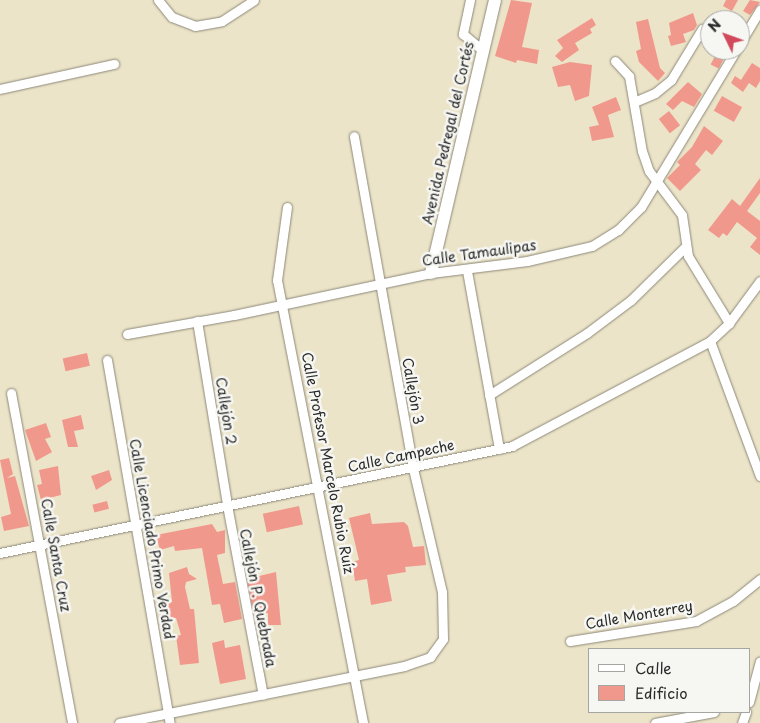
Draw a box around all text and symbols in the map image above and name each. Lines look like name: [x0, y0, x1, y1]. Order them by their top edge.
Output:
north arrow: [700, 10, 750, 60]
text: N: [703, 14, 726, 36]
street label: Avenida Pedregal del Cortés: [419, 39, 477, 227]
street label: Calle Tamaulipas: [420, 237, 538, 269]
street label: Calle Profesor Marcelo Rubio Ruíz: [298, 350, 358, 576]
street label: Callejón 3: [399, 356, 427, 426]
street label: Callejón 2: [212, 376, 240, 446]
street label: Calle Licenciado Primo Verdad: [126, 436, 178, 642]
street label: Calle Campeche: [346, 436, 456, 476]
street label: Calle Santa Cruz: [38, 497, 74, 613]
street label: Callejón P. Quebrada: [236, 527, 280, 669]
street label: Calle Monterrey: [584, 597, 694, 633]
legend: [588, 648, 750, 713]
text: Calle: [635, 656, 672, 679]
text: Edificio: [635, 681, 688, 704]

